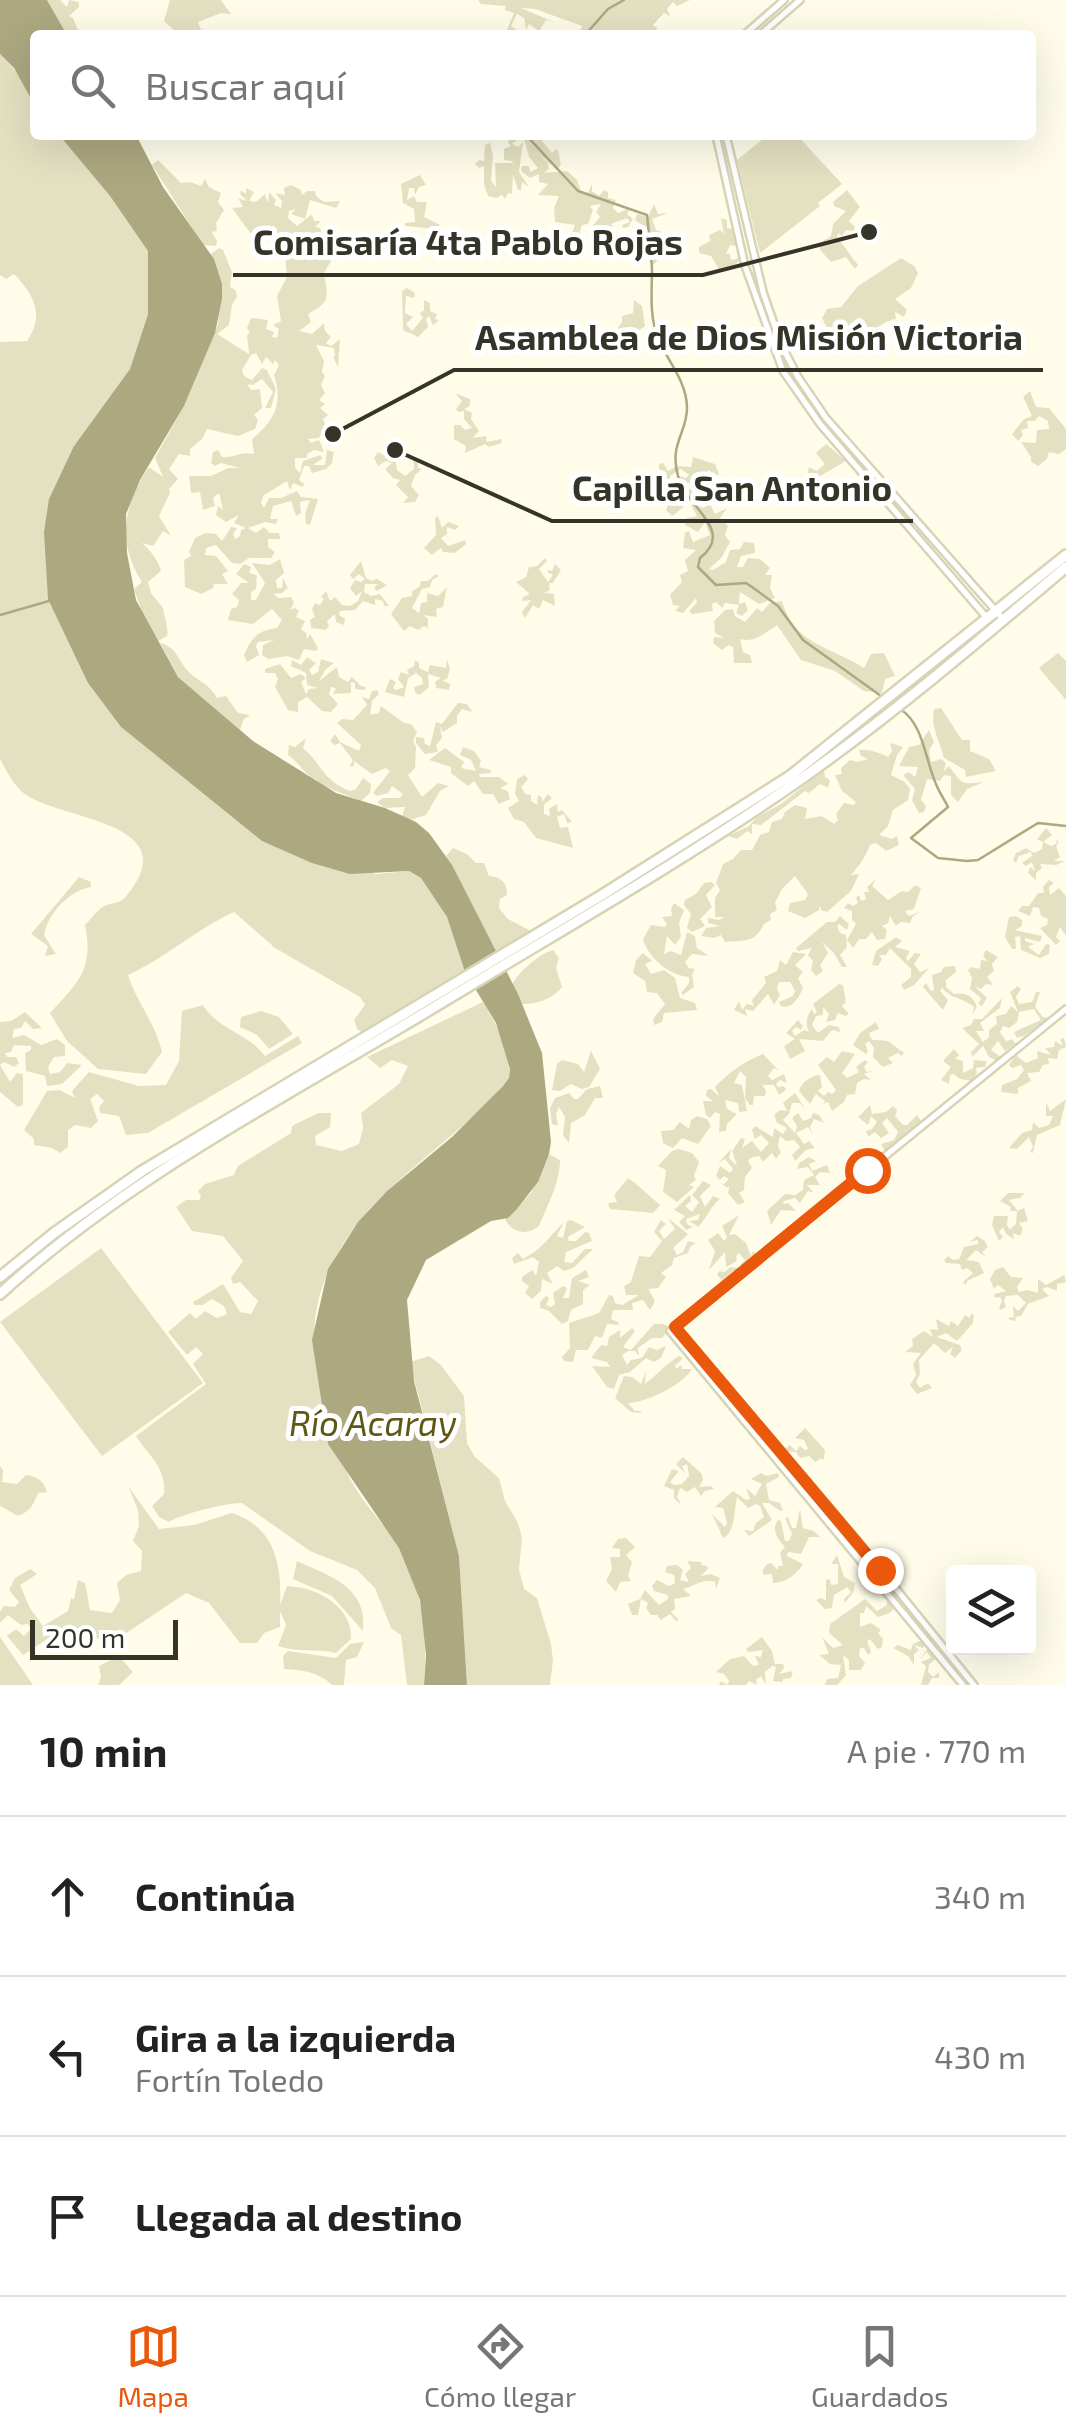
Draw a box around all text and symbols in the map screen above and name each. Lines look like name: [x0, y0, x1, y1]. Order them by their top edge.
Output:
search box: [30, 30, 1036, 140]
icon: search: [65, 58, 120, 113]
text: Buscar aquí: [145, 62, 346, 108]
callout: Comisaría 4ta Pablo Rojas: [233, 210, 703, 275]
text: Comisaría 4ta Pablo Rojas: [253, 220, 683, 262]
callout: Asamblea de Dios Misión Victoria: [454, 305, 1043, 370]
text: Asamblea de Dios Misión Victoria: [475, 315, 1023, 357]
callout: Capilla San Antonio: [552, 456, 913, 521]
text: Capilla San Antonio: [572, 466, 892, 508]
route start: [845, 1148, 891, 1194]
water label: Río Acaray: [289, 1401, 457, 1444]
route end: [858, 1548, 904, 1594]
map controls: [946, 1565, 1036, 1655]
button: layers: [946, 1565, 1036, 1655]
scale bar: [30, 1615, 178, 1660]
text: 200 m: [45, 1620, 125, 1654]
text: 10 min: [40, 1725, 168, 1775]
text: A pie · 770 m: [847, 1731, 1026, 1769]
icon: ahead: [40, 1869, 95, 1924]
text: Continúa: [135, 1873, 296, 1919]
text: 340 m: [934, 1877, 1026, 1915]
text: Gira a la izquierda: [135, 2014, 456, 2060]
icon: left: [40, 2029, 95, 2084]
text: 430 m: [934, 2037, 1026, 2075]
text: Fortín Toledo: [135, 2060, 324, 2098]
icon: arrive: [40, 2189, 95, 2244]
text: Llegada al destino: [135, 2193, 463, 2239]
tab: Mapa: [117, 2319, 189, 2413]
tab: Cómo llegar: [424, 2319, 576, 2413]
tab: Guardados: [811, 2319, 949, 2413]

